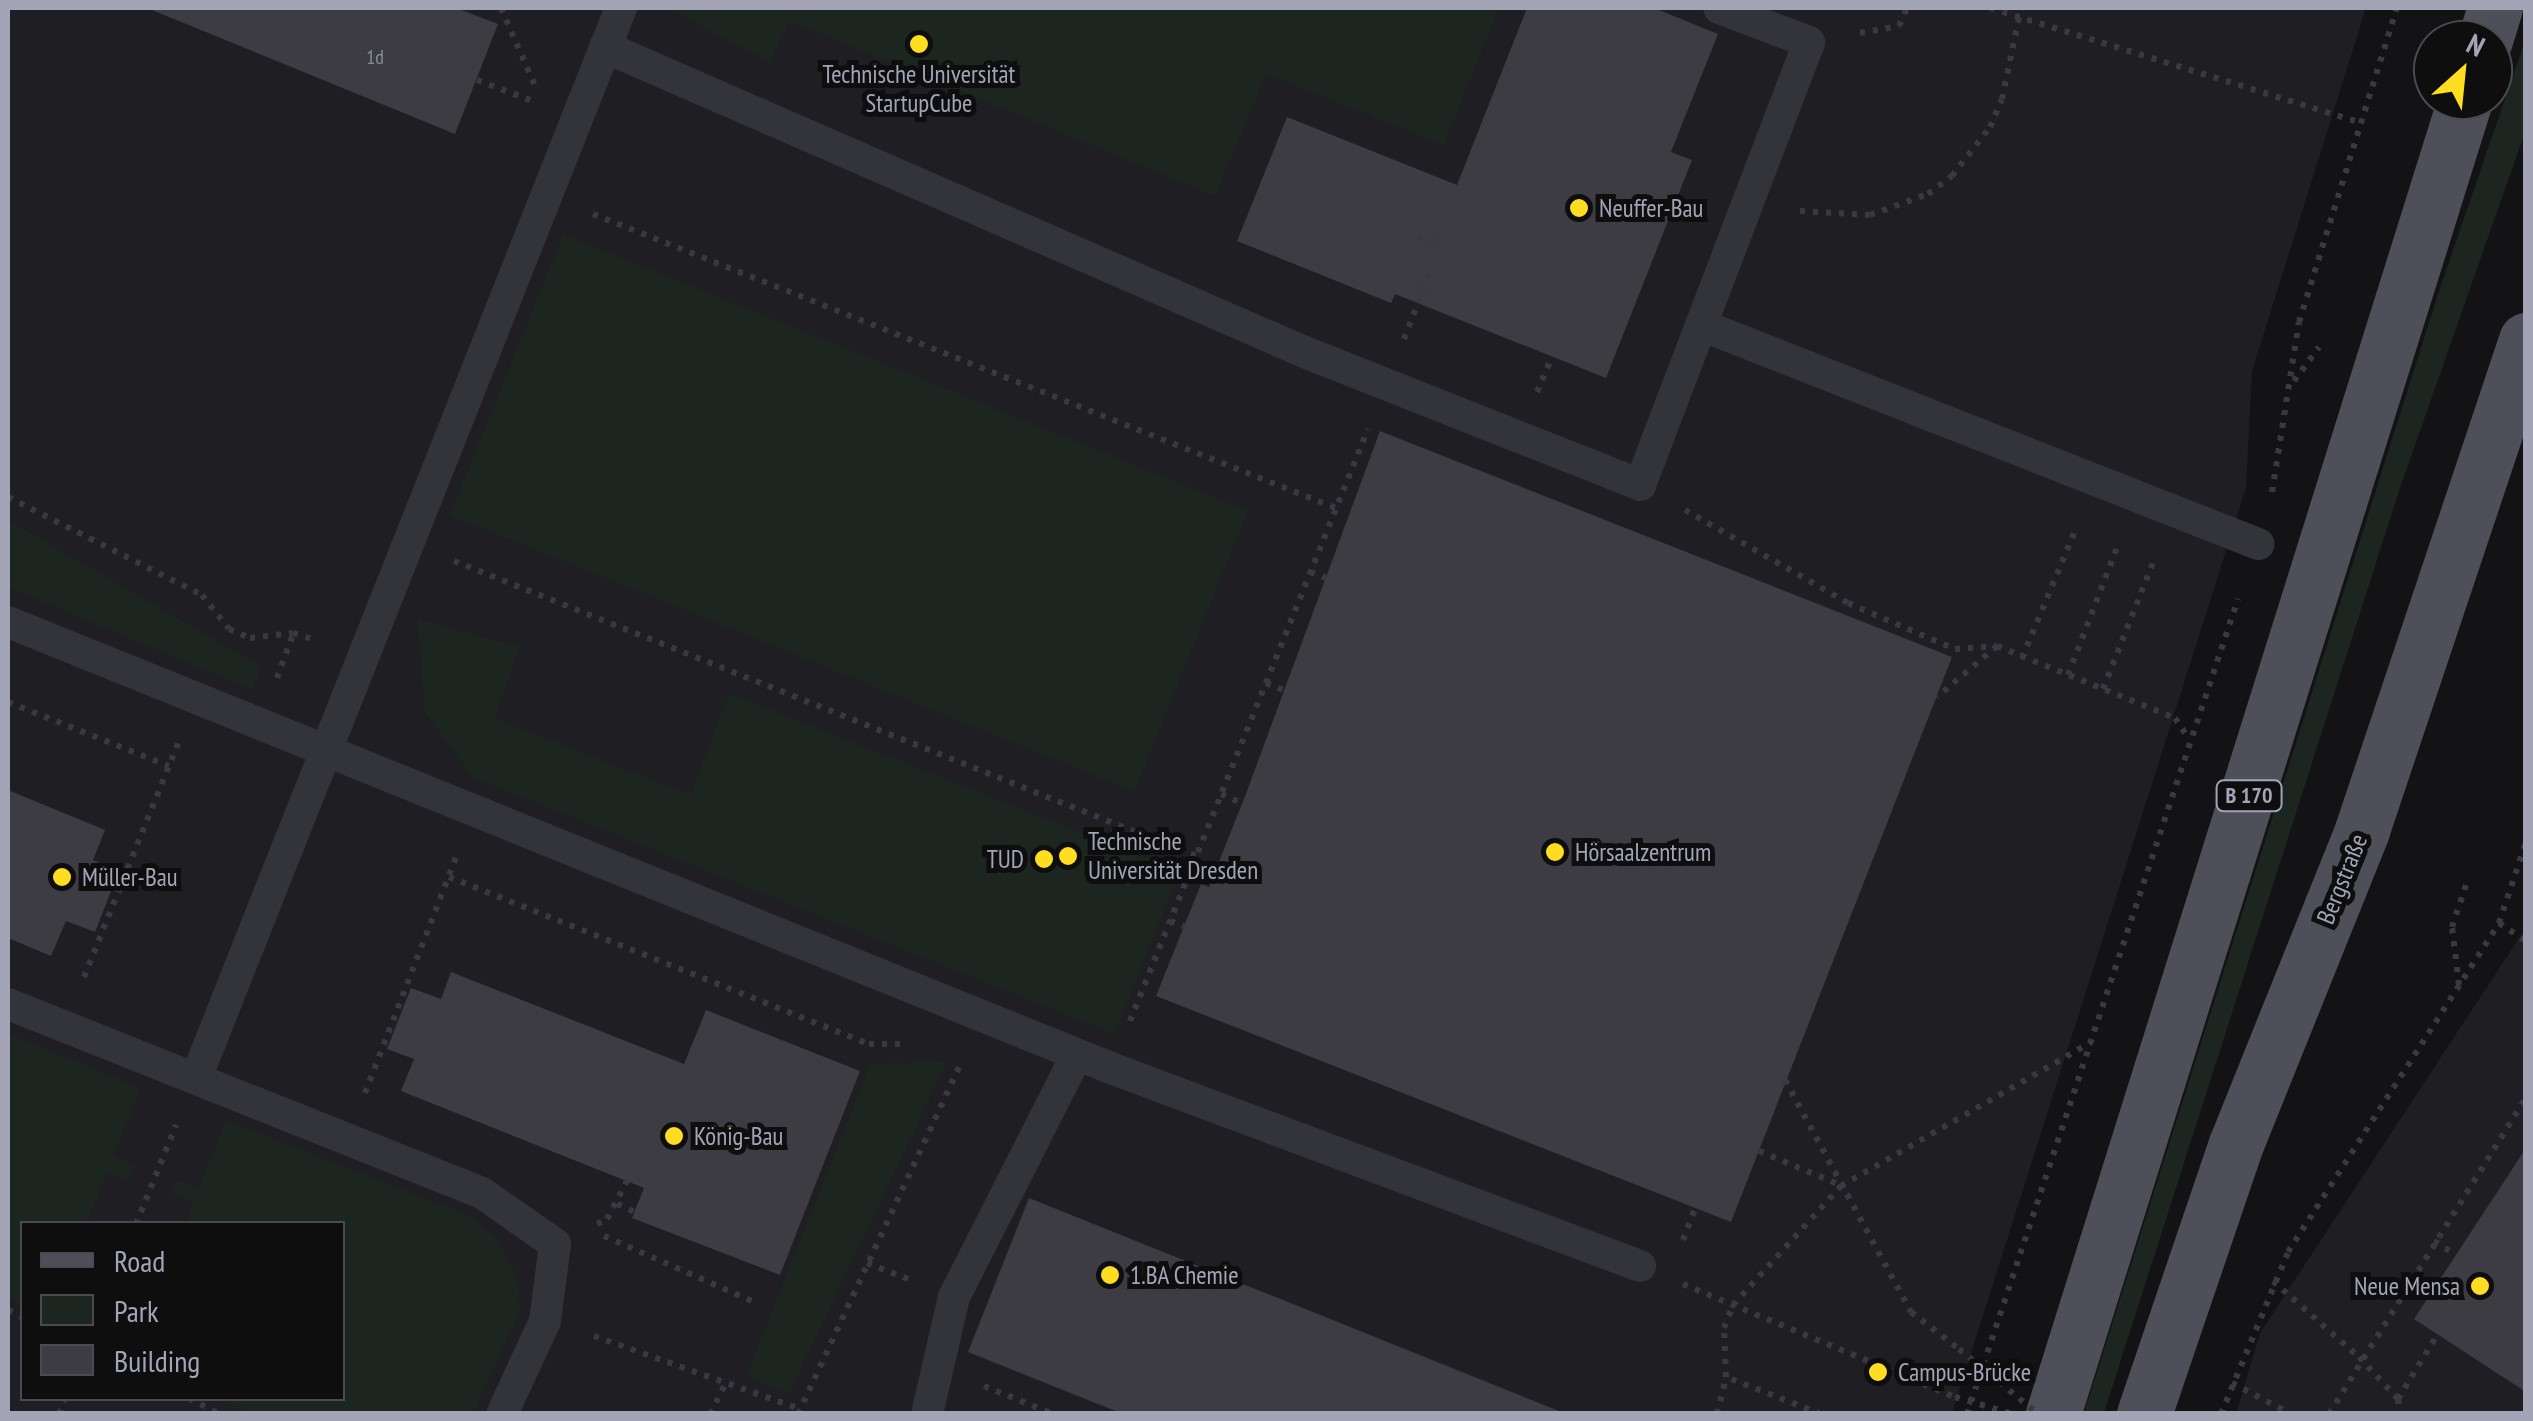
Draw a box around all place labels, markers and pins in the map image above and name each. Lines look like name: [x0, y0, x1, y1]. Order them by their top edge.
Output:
marker: Technische Universität StartupCube: [908, 33, 930, 55]
place label: Technische Universität StartupCube: [823, 60, 1015, 119]
place label: Neuffer-Bau: [1599, 193, 1703, 223]
marker: Neuffer-Bau: [1568, 197, 1590, 219]
place label: Technische Universität Dresden: [1088, 827, 1258, 886]
place label: Hörsaalzentrum: [1575, 837, 1711, 867]
marker: Hörsaalzentrum: [1544, 841, 1566, 863]
place label: TUD: [987, 844, 1024, 874]
marker: Technische Universität Dresden: [1057, 845, 1079, 867]
marker: TUD: [1033, 848, 1055, 870]
place label: Müller-Bau: [82, 862, 177, 892]
marker: Müller-Bau: [51, 866, 73, 888]
place label: König-Bau: [694, 1121, 783, 1151]
marker: König-Bau: [663, 1125, 685, 1147]
place label: 1.BA Chemie: [1130, 1260, 1239, 1290]
marker: 1.BA Chemie: [1099, 1264, 1121, 1286]
place label: Neue Mensa: [2354, 1271, 2460, 1301]
marker: Neue Mensa: [2469, 1275, 2491, 1297]
place label: Campus-Brücke: [1898, 1357, 2031, 1387]
marker: Campus-Brücke: [1867, 1361, 1889, 1383]

